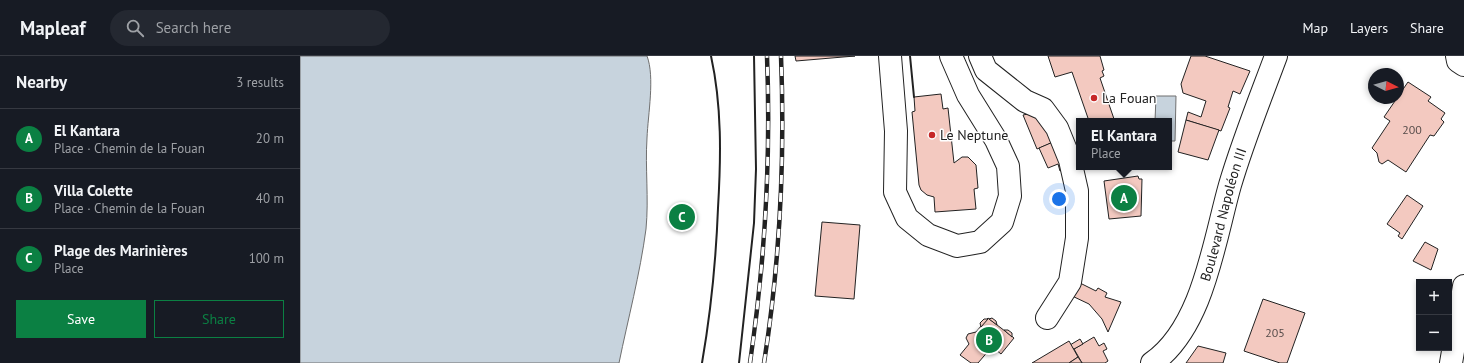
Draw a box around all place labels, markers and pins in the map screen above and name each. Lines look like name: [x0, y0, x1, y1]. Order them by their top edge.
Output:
place label: La Fouan: [1102, 89, 1157, 107]
marker: La Fouan: [1089, 93, 1099, 103]
place label: Le Neptune: [940, 126, 1008, 144]
marker: Le Neptune: [927, 130, 937, 140]
pin: A: [1111, 183, 1137, 213]
pin: C: [669, 202, 695, 232]
pin: B: [976, 325, 1002, 355]

